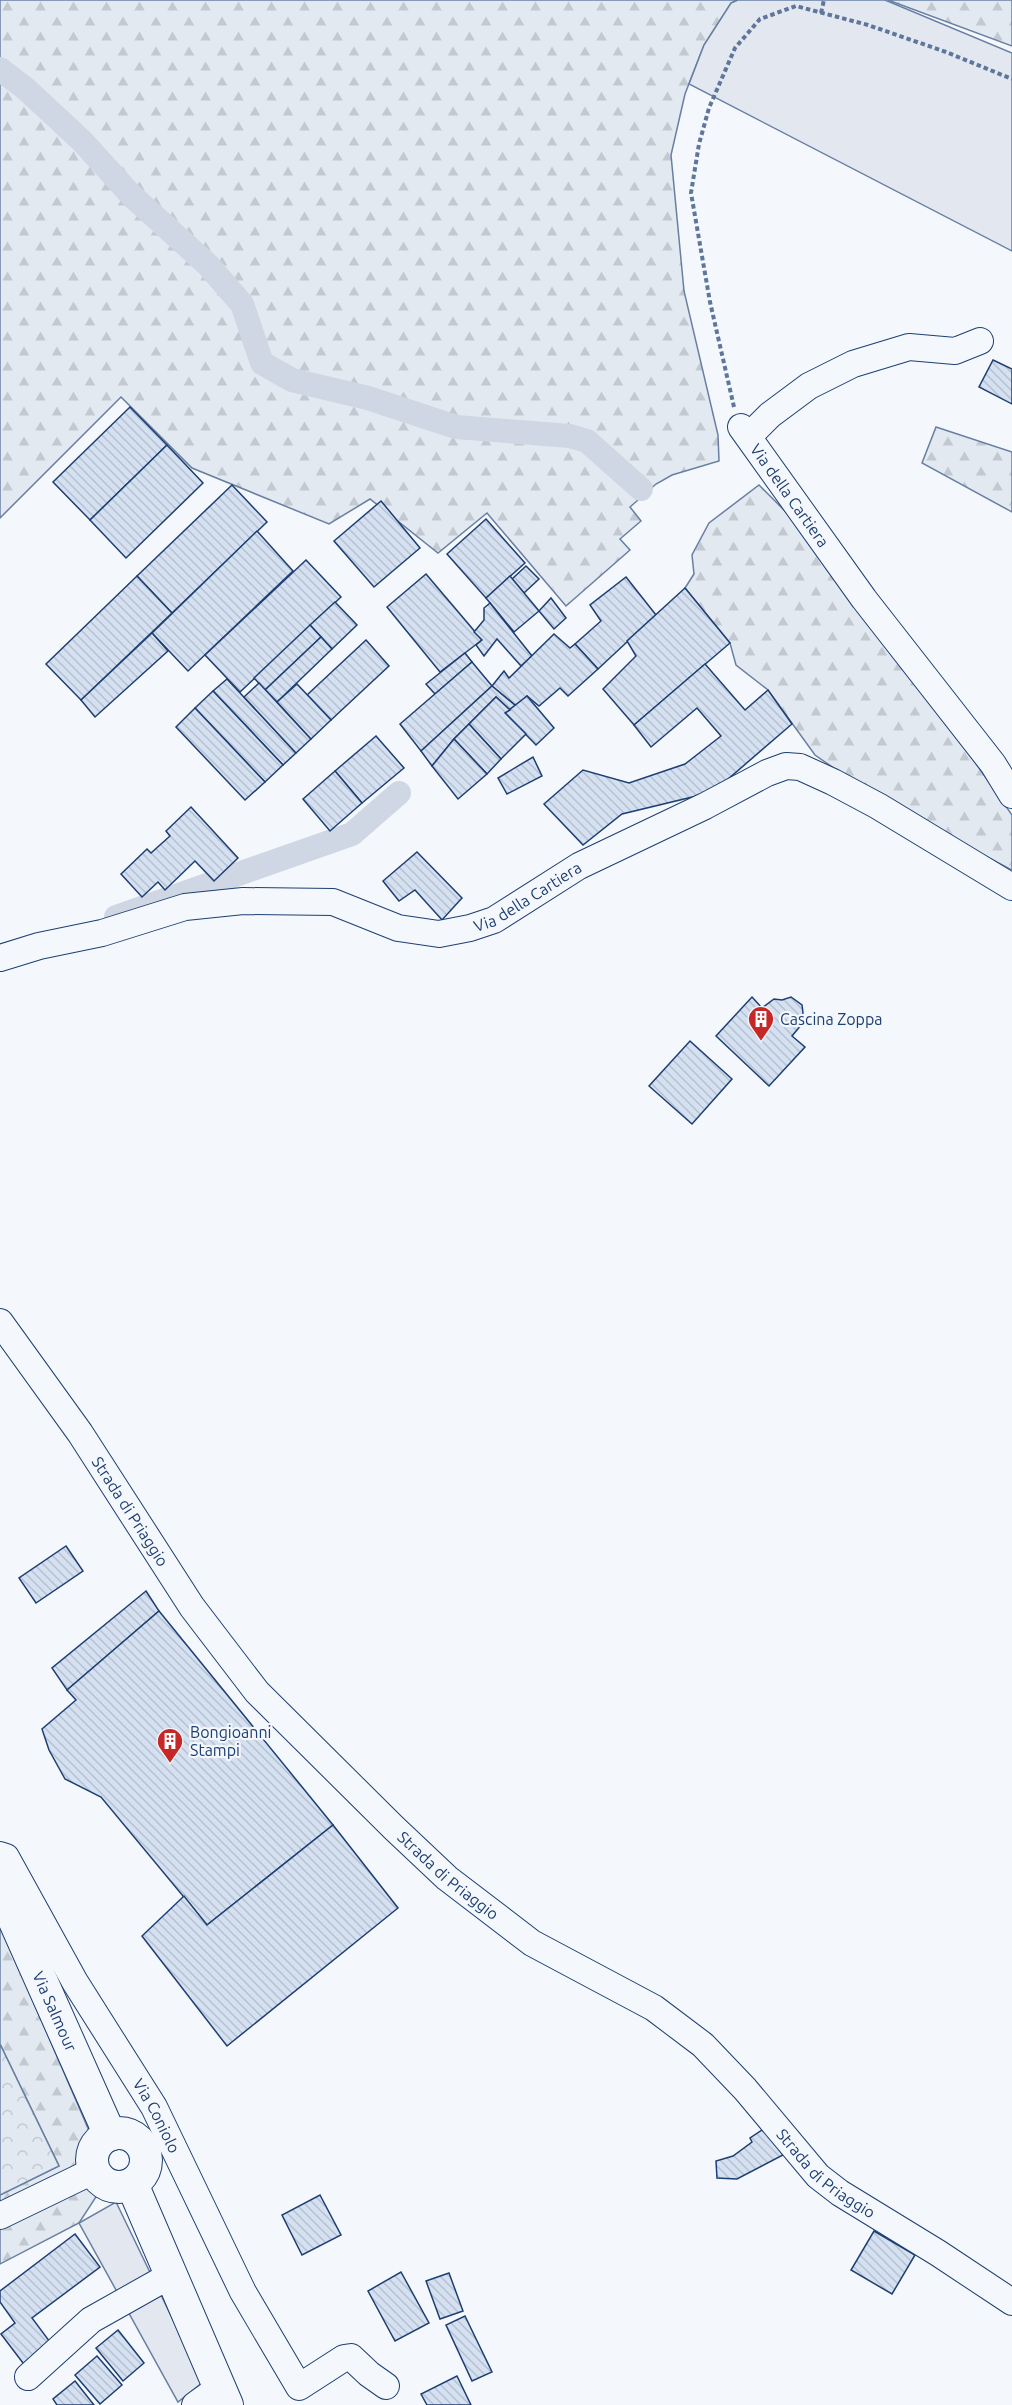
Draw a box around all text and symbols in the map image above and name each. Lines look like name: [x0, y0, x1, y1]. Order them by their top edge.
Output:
street label: Via della Cartiera: [747, 440, 833, 550]
street label: Via della Cartiera: [471, 858, 585, 935]
building icon: Cascina Zoppa: [746, 1004, 776, 1042]
place label: Cascina Zoppa: [780, 1010, 883, 1028]
street label: Strada di Priaggio: [89, 1453, 172, 1569]
place label: Bongioanni Stampi: [190, 1723, 272, 1759]
building icon: Bongioanni Stampi: [155, 1726, 185, 1764]
street label: Strada di Priaggio: [394, 1828, 502, 1923]
street label: Via Salmour: [29, 1969, 81, 2054]
street label: Via Coniolo: [129, 2075, 184, 2156]
street label: Strada di Priaggio: [773, 2125, 879, 2221]

